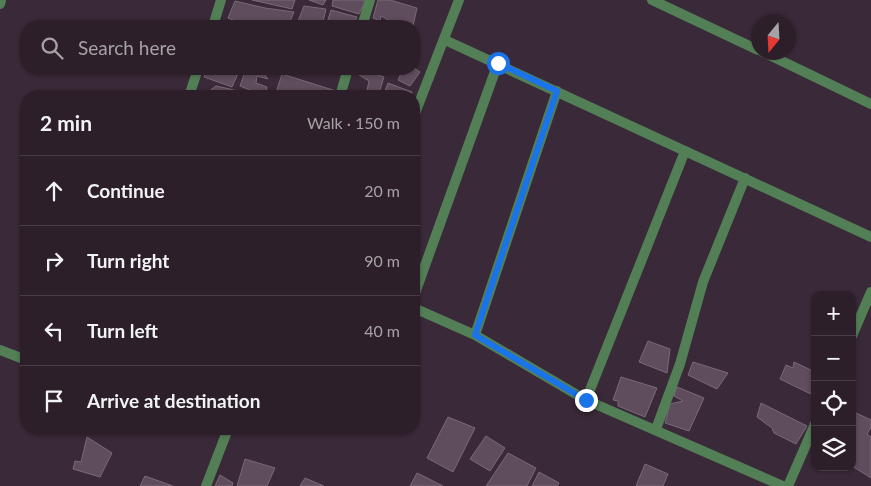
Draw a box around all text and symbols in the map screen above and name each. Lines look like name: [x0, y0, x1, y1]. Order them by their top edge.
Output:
north arrow: [751, 15, 796, 60]
search box: [20, 20, 420, 75]
icon: search: [38, 34, 66, 62]
text: Search here: [78, 36, 176, 59]
route start: [487, 52, 510, 75]
text: 2 min: [40, 110, 92, 135]
text: Walk · 150 m: [307, 113, 400, 132]
icon: ahead: [40, 177, 68, 205]
text: Continue: [87, 179, 165, 202]
text: 20 m: [364, 181, 400, 200]
icon: right: [40, 247, 68, 275]
text: Turn right: [87, 249, 169, 272]
text: 90 m: [364, 251, 400, 270]
map controls: [811, 291, 856, 471]
button: +: [811, 291, 856, 336]
icon: left: [40, 317, 68, 345]
text: Turn left: [87, 319, 158, 342]
text: 40 m: [364, 321, 400, 340]
button: −: [811, 336, 856, 381]
button: locate: [811, 381, 856, 426]
icon: arrive: [40, 387, 68, 415]
text: Arrive at destination: [87, 389, 260, 412]
route end: [575, 389, 598, 412]
button: layers: [811, 426, 856, 471]

